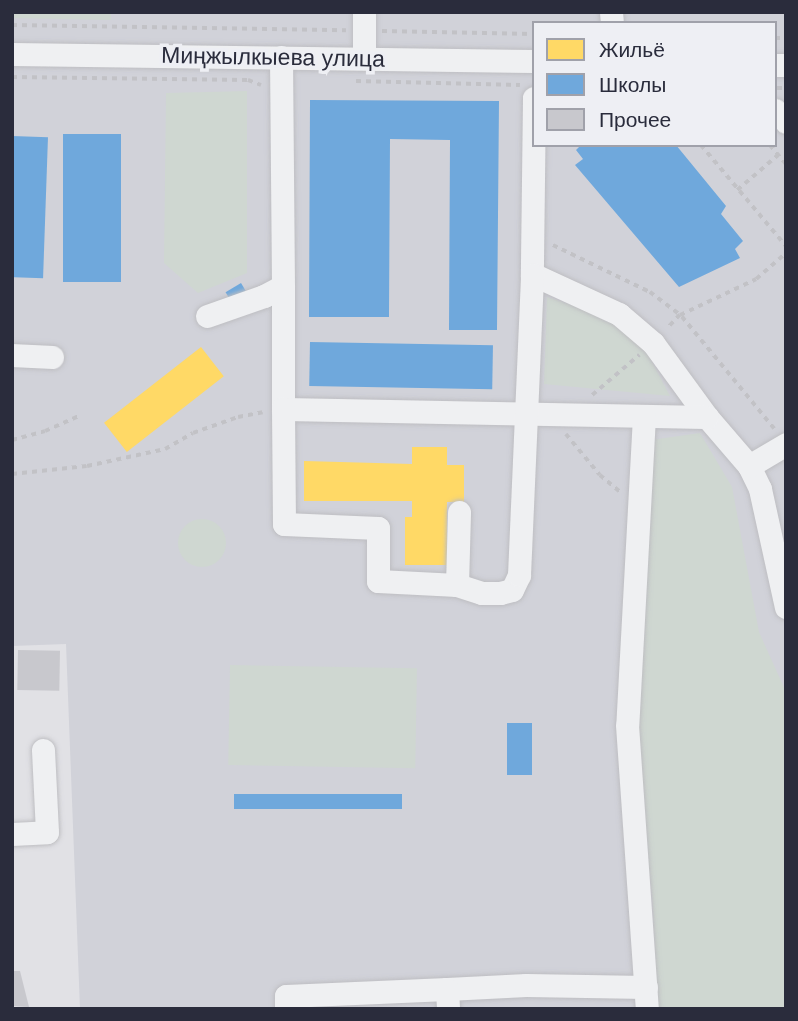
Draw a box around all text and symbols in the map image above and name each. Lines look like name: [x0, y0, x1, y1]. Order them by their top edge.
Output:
legend: [532, 21, 777, 147]
text: Жильё: [599, 38, 665, 61]
street label: Миңжылкыева улица: [161, 41, 385, 73]
text: Школы: [599, 73, 666, 96]
text: Прочее: [599, 108, 671, 131]

